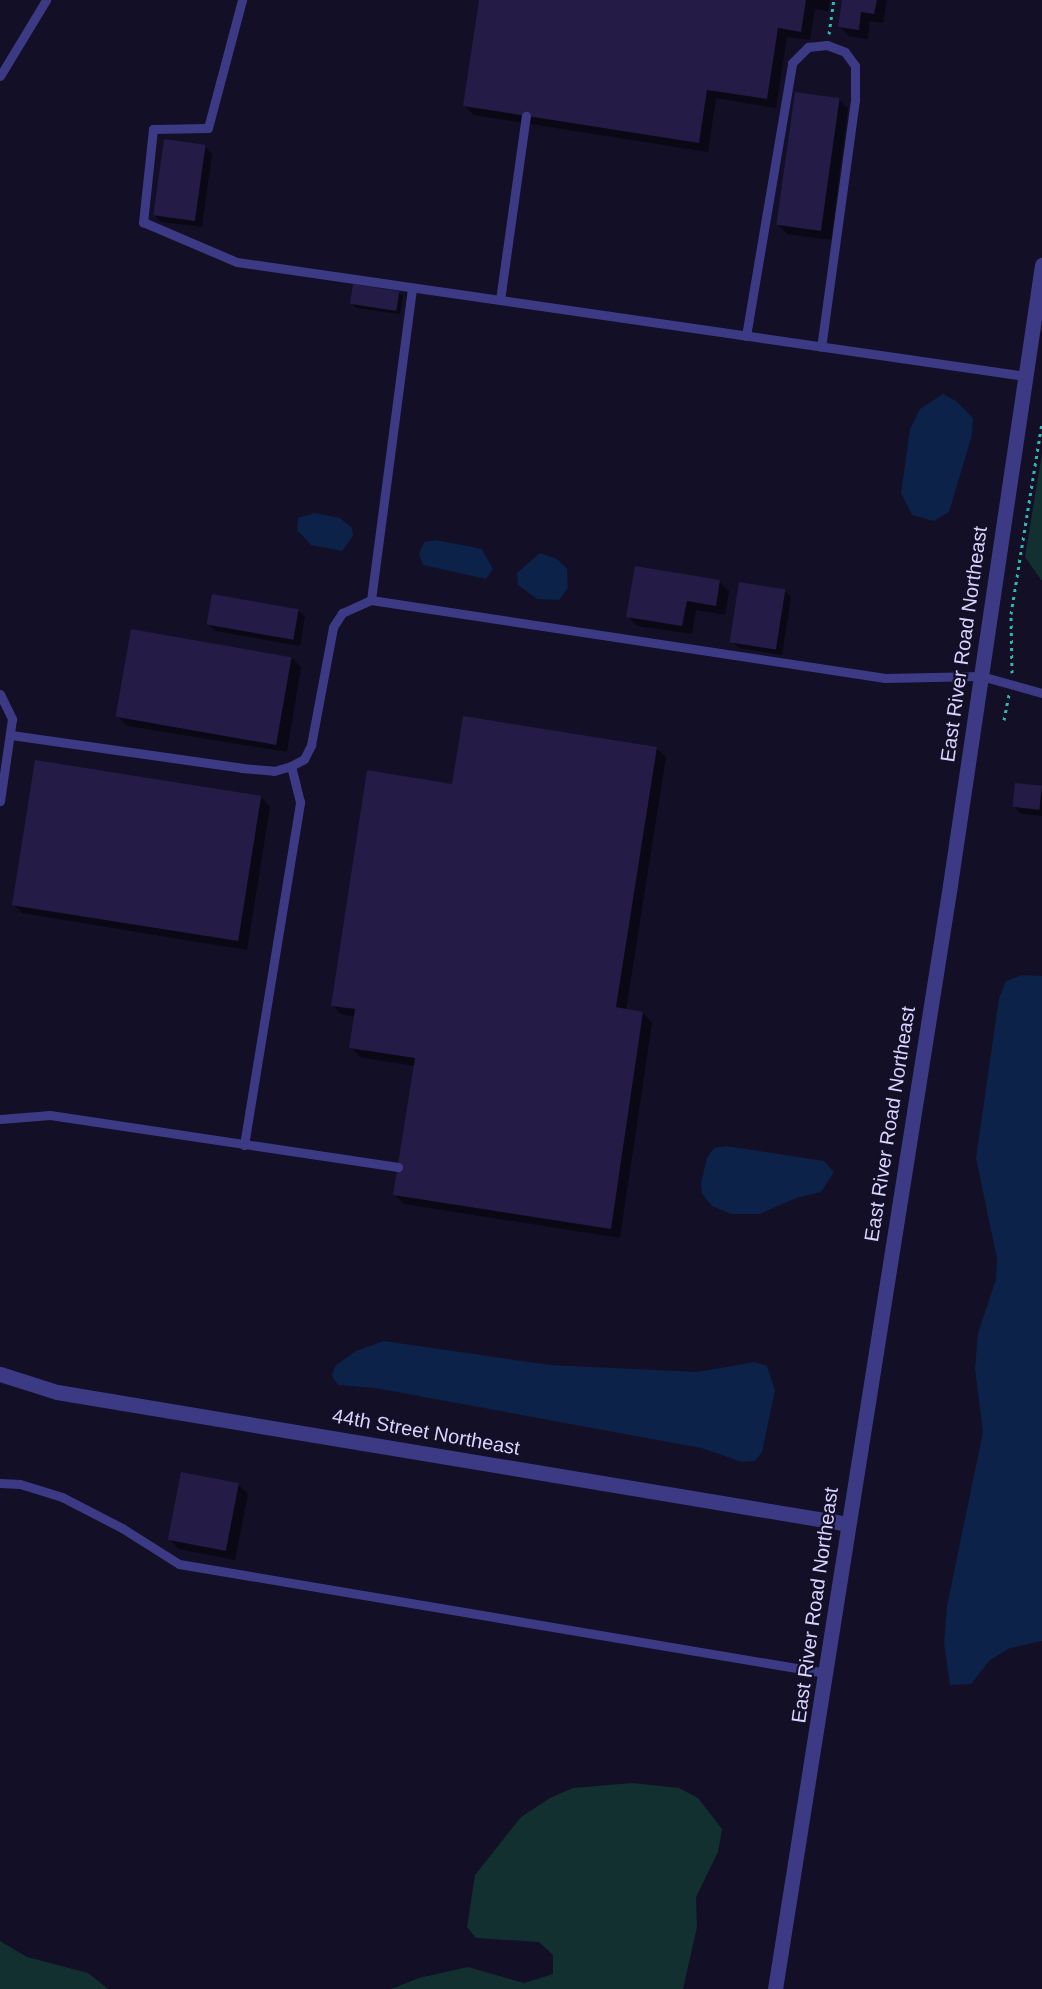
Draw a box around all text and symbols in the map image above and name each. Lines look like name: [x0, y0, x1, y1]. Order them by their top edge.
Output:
street label: East River Road Northeast: [936, 525, 992, 763]
street label: East River Road Northeast: [860, 1005, 920, 1243]
street label: 44th Street Northeast: [330, 1404, 522, 1460]
street label: East River Road Northeast: [787, 1486, 843, 1724]

